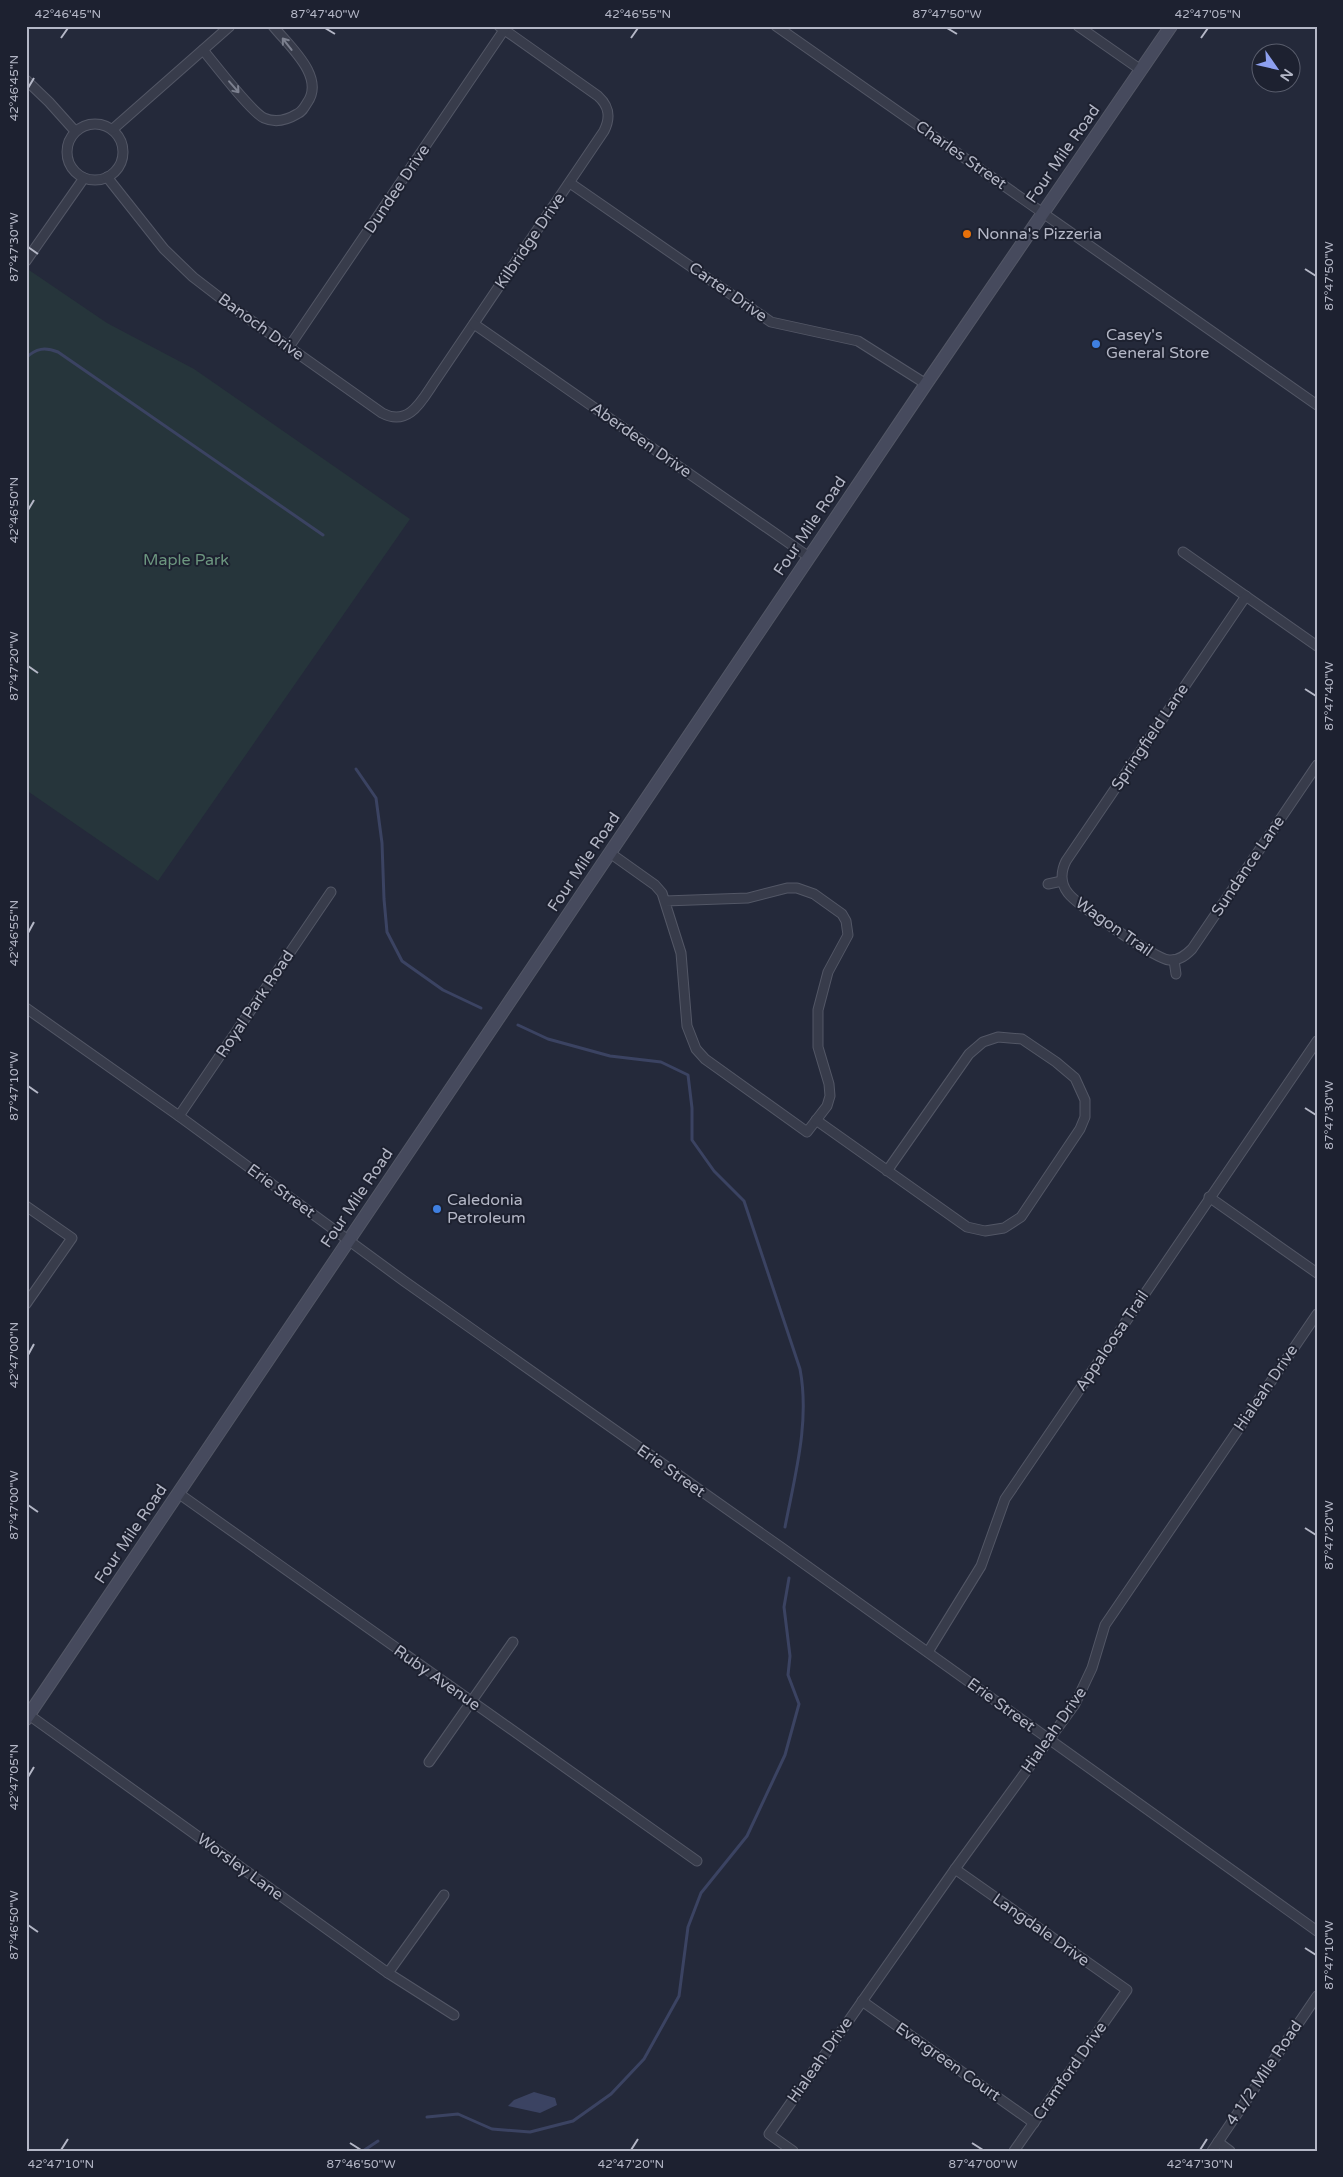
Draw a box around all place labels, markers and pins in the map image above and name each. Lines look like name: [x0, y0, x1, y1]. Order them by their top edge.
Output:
place label: Nonna's Pizzeria: [977, 224, 1102, 244]
marker: Nonna's Pizzeria: [961, 228, 973, 240]
place label: Casey's General Store: [1106, 325, 1209, 363]
marker: Casey's General Store: [1090, 338, 1102, 350]
place label: Caledonia Petroleum: [447, 1190, 526, 1228]
marker: Caledonia Petroleum: [431, 1203, 443, 1215]

